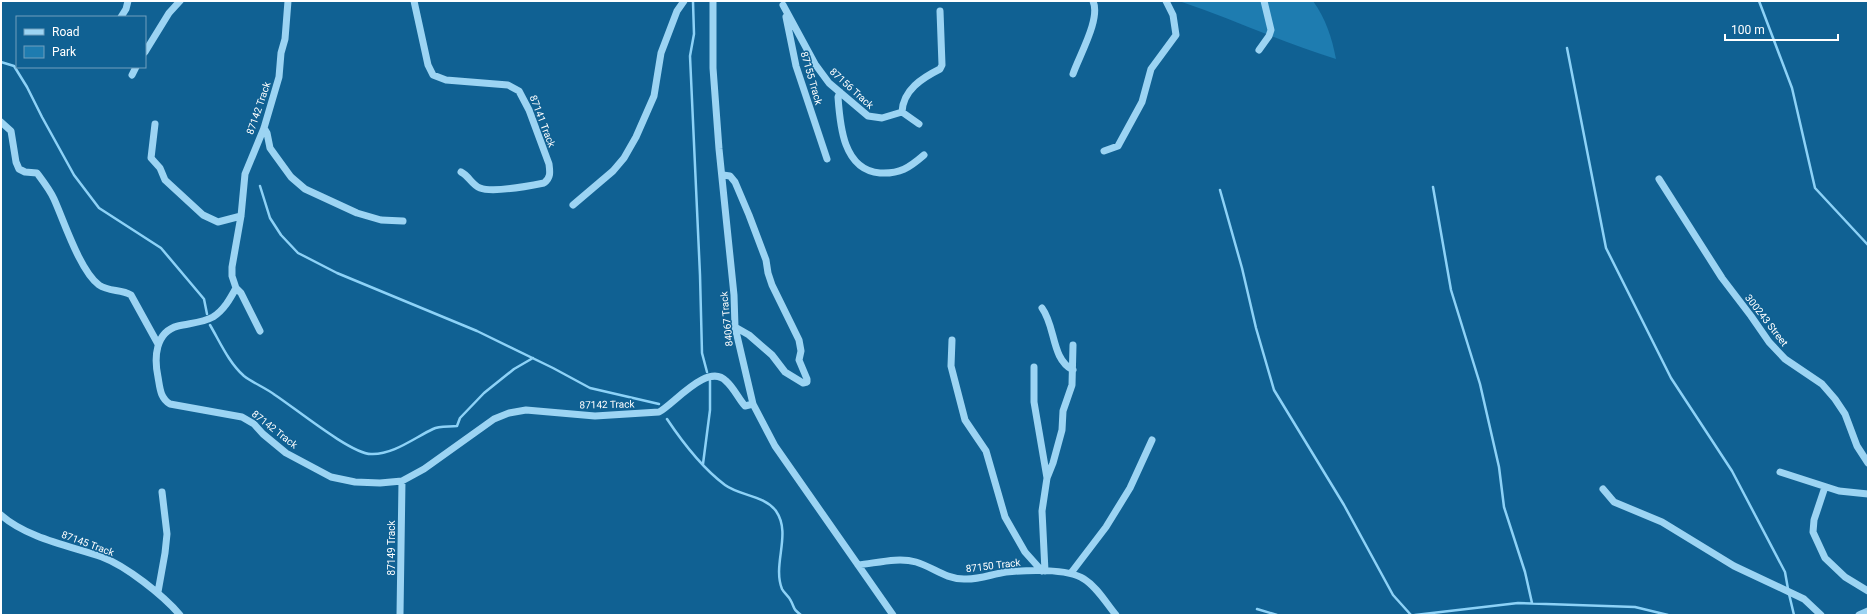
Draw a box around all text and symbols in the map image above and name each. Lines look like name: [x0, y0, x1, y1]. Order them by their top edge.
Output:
legend: [16, 16, 146, 68]
scale bar: [1725, 16, 1838, 42]
text: 100 m: [1731, 23, 1765, 37]
text: Road: [52, 25, 80, 39]
text: Park: [52, 45, 77, 59]
street label: 87155 Track: [799, 50, 825, 107]
street label: 87156 Track: [828, 66, 876, 111]
street label: 87142 Track: [244, 80, 273, 136]
street label: 87141 Track: [528, 94, 558, 150]
street label: 84067 Track: [718, 290, 735, 347]
street label: 300243 Street: [1743, 292, 1790, 348]
street label: 87142 Track: [579, 399, 635, 410]
street label: 87142 Track: [250, 408, 300, 451]
street label: 87149 Track: [386, 520, 397, 575]
street label: 87145 Track: [60, 529, 116, 558]
street label: 87150 Track: [965, 557, 1022, 574]

